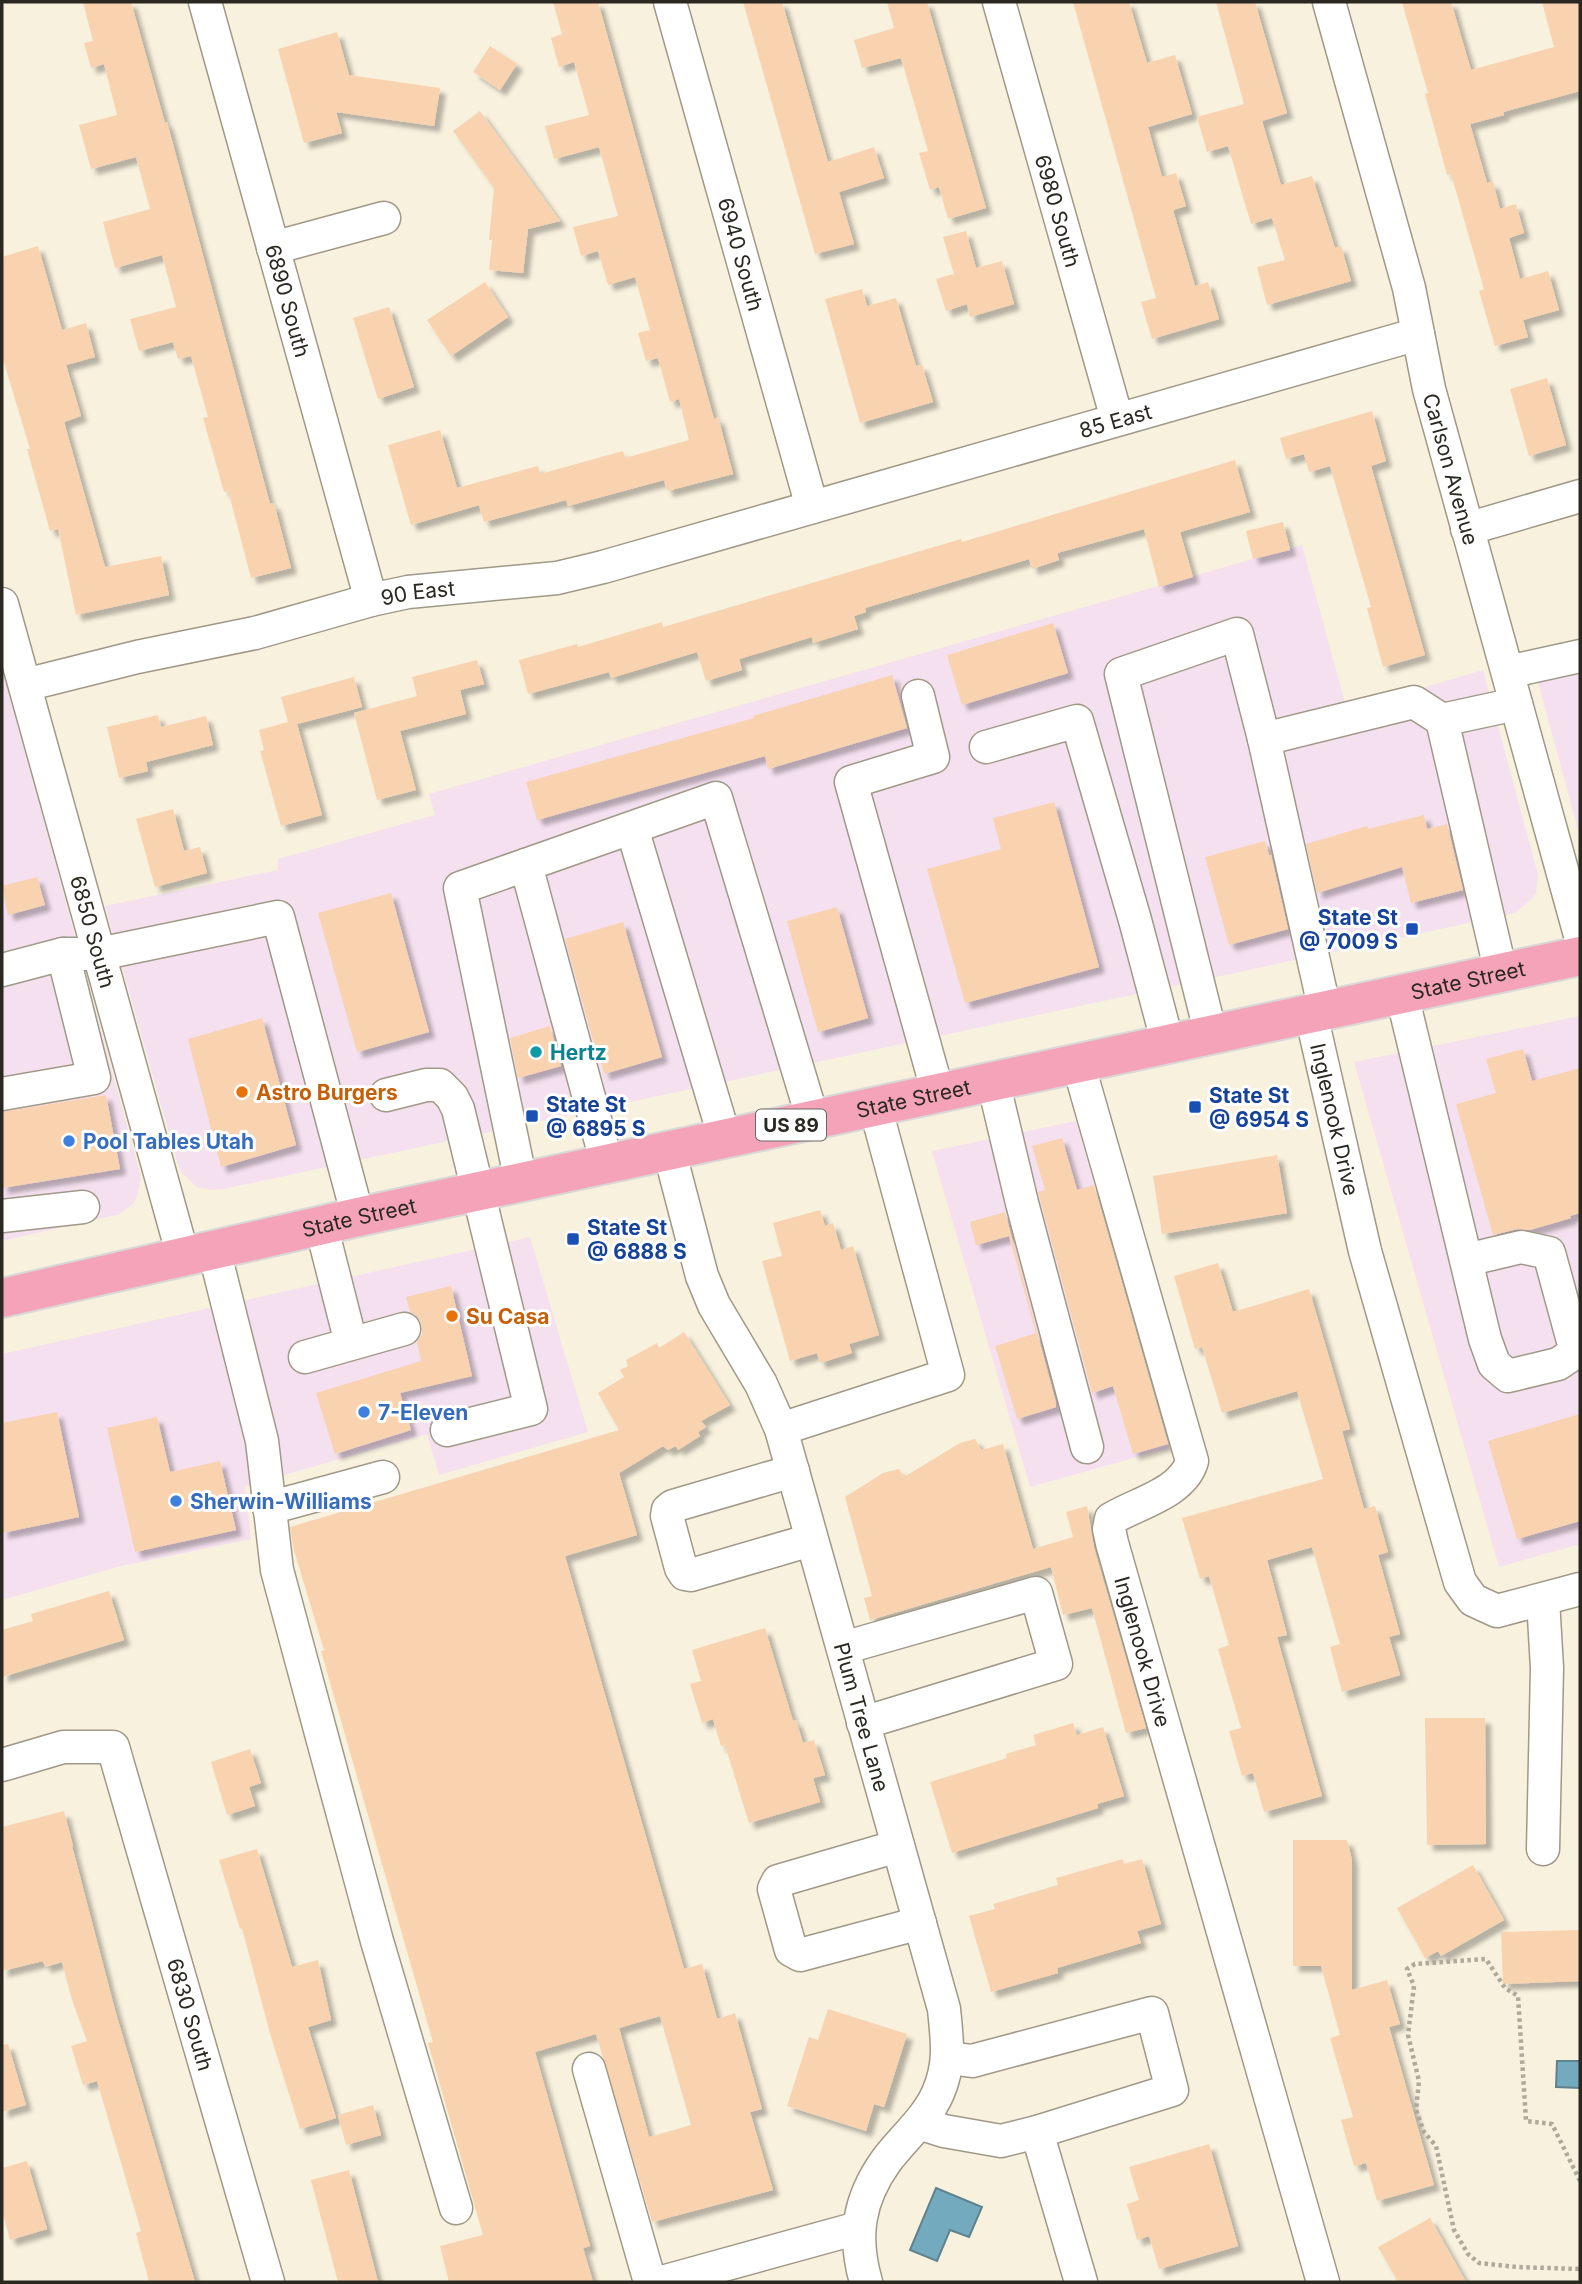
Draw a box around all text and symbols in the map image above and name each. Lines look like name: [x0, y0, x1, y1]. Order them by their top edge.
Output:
street label: 6980 South: [1030, 152, 1086, 270]
street label: 6940 South: [713, 195, 769, 314]
street label: 6890 South: [260, 241, 315, 360]
street label: Carlson Avenue: [1418, 390, 1484, 548]
street label: 85 East: [1076, 398, 1154, 443]
street label: 90 East: [378, 575, 456, 610]
street label: 6850 South: [65, 872, 120, 991]
place label: State St @ 7009 S: [1299, 905, 1398, 954]
marker: State St @ 7009 S: [1404, 921, 1420, 937]
street label: State Street: [1408, 956, 1528, 1004]
place label: Hertz: [550, 1040, 607, 1065]
street label: Inglenook Drive: [1306, 1041, 1364, 1198]
marker: Hertz: [528, 1044, 544, 1060]
street label: State Street: [854, 1074, 973, 1123]
place label: Astro Burgers: [256, 1080, 398, 1105]
place label: State St @ 6954 S: [1209, 1083, 1309, 1132]
marker: Astro Burgers: [234, 1084, 250, 1100]
place label: State St @ 6895 S: [546, 1092, 645, 1141]
marker: State St @ 6954 S: [1187, 1099, 1203, 1115]
marker: State St @ 6895 S: [524, 1108, 540, 1124]
road number: US 89: [756, 1110, 826, 1140]
place label: Pool Tables Utah: [83, 1129, 254, 1154]
marker: Pool Tables Utah: [61, 1133, 77, 1149]
street label: State Street: [299, 1192, 419, 1242]
place label: State St @ 6888 S: [587, 1215, 687, 1264]
marker: State St @ 6888 S: [565, 1231, 581, 1247]
place label: Su Casa: [466, 1304, 549, 1329]
marker: Su Casa: [444, 1308, 460, 1324]
place label: 7-Eleven: [378, 1400, 468, 1425]
marker: 7-Eleven: [356, 1404, 372, 1420]
place label: Sherwin-Williams: [190, 1489, 372, 1514]
marker: Sherwin-Williams: [168, 1493, 184, 1509]
street label: Inglenook Drive: [1110, 1574, 1176, 1730]
street label: Plum Tree Lane: [829, 1640, 895, 1795]
street label: 6830 South: [162, 1955, 219, 2074]

